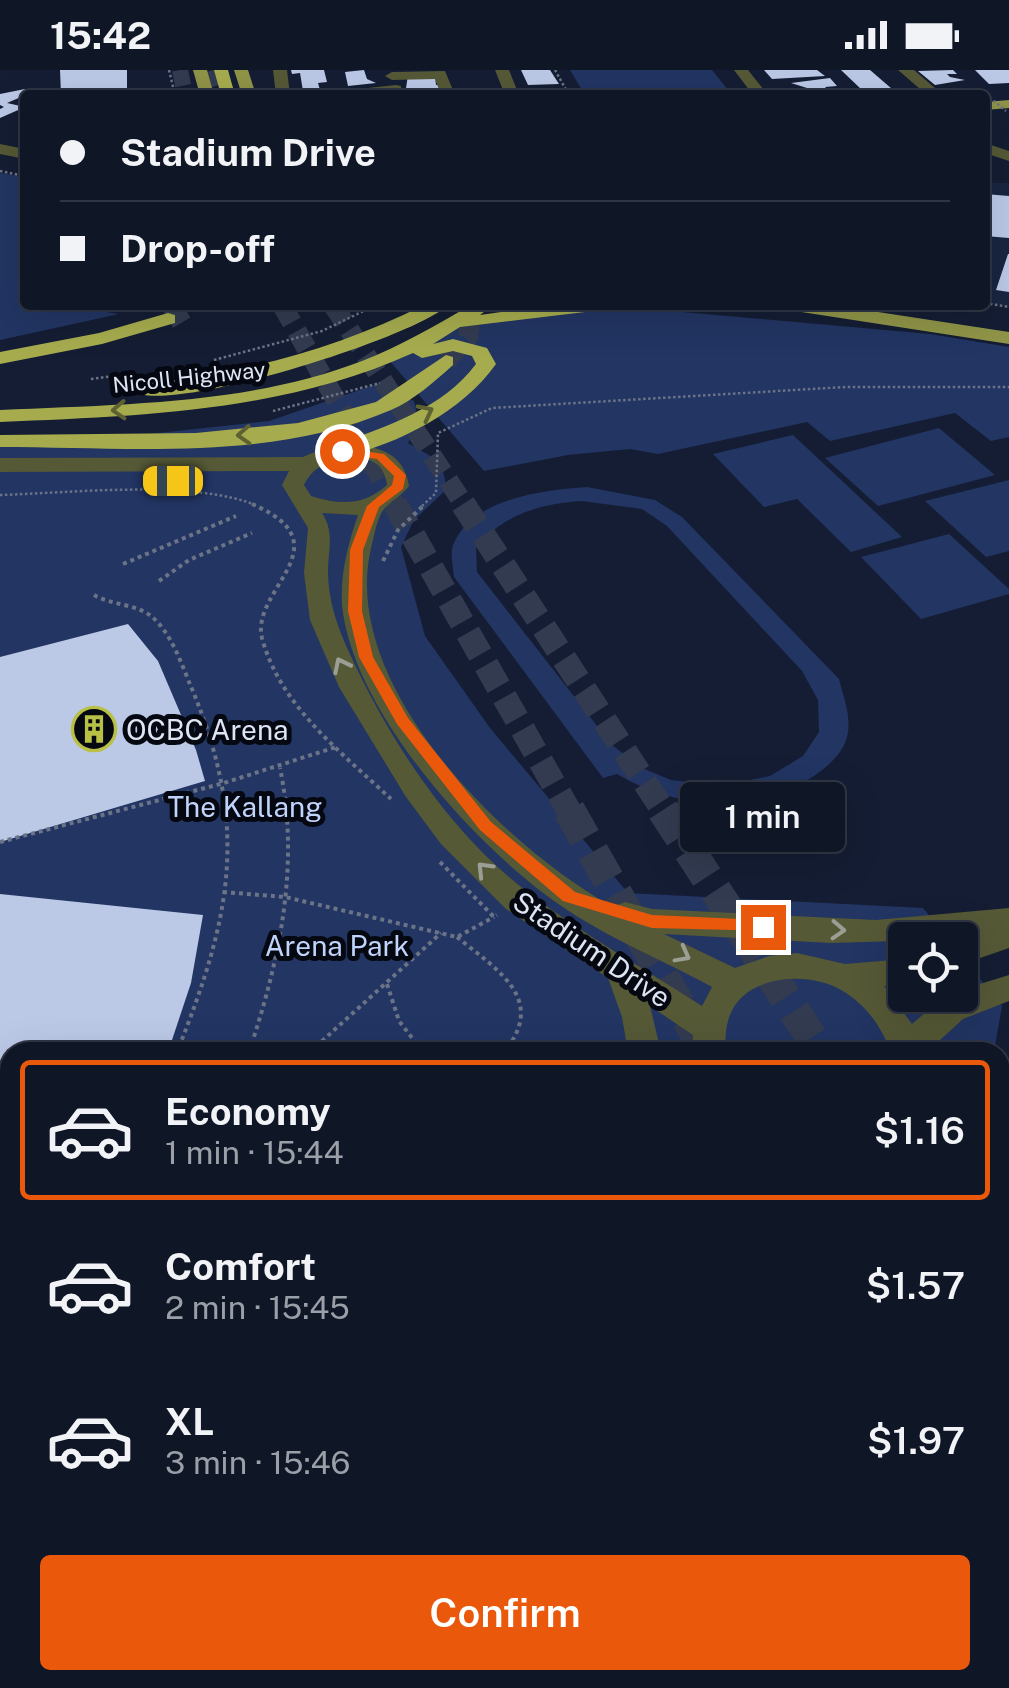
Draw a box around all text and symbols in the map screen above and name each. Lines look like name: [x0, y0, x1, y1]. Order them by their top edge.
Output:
text: 15:42: [50, 13, 151, 58]
text: Stadium Drive: [120, 130, 376, 175]
text: Drop-off: [120, 226, 275, 271]
street label: Nicoll Highway: [111, 356, 267, 398]
one-way arrow: [111, 400, 127, 421]
one-way arrow: [416, 405, 434, 424]
one-way arrow: [236, 424, 252, 445]
route start: [320, 429, 365, 474]
car: [143, 466, 203, 496]
one-way arrow: [333, 657, 353, 675]
building icon: OCBC Arena: [71, 706, 117, 752]
place label: OCBC Arena: [126, 713, 289, 746]
callout: 1 min: [680, 782, 846, 852]
park label: The Kallang: [167, 790, 323, 823]
text: 1 min: [724, 798, 801, 835]
one-way arrow: [477, 863, 495, 881]
street label: Stadium Drive: [507, 884, 677, 1014]
route end: [741, 905, 786, 950]
one-way arrow: [830, 919, 846, 940]
map controls: [888, 922, 978, 1012]
button: locate: [888, 922, 978, 1012]
park label: Arena Park: [265, 929, 409, 962]
one-way arrow: [672, 943, 690, 963]
icon: car: [45, 1085, 135, 1175]
text: Economy: [165, 1089, 331, 1134]
text: $1.16: [874, 1108, 965, 1153]
text: 1 min · 15:44: [165, 1134, 344, 1171]
icon: car: [45, 1240, 135, 1330]
text: Comfort: [165, 1244, 316, 1289]
text: $1.57: [866, 1263, 965, 1308]
text: 2 min · 15:45: [165, 1289, 350, 1326]
icon: car: [45, 1395, 135, 1485]
text: XL: [165, 1399, 214, 1444]
text: $1.97: [867, 1418, 965, 1463]
text: 3 min · 15:46: [165, 1444, 350, 1481]
button: Confirm: [40, 1555, 970, 1670]

